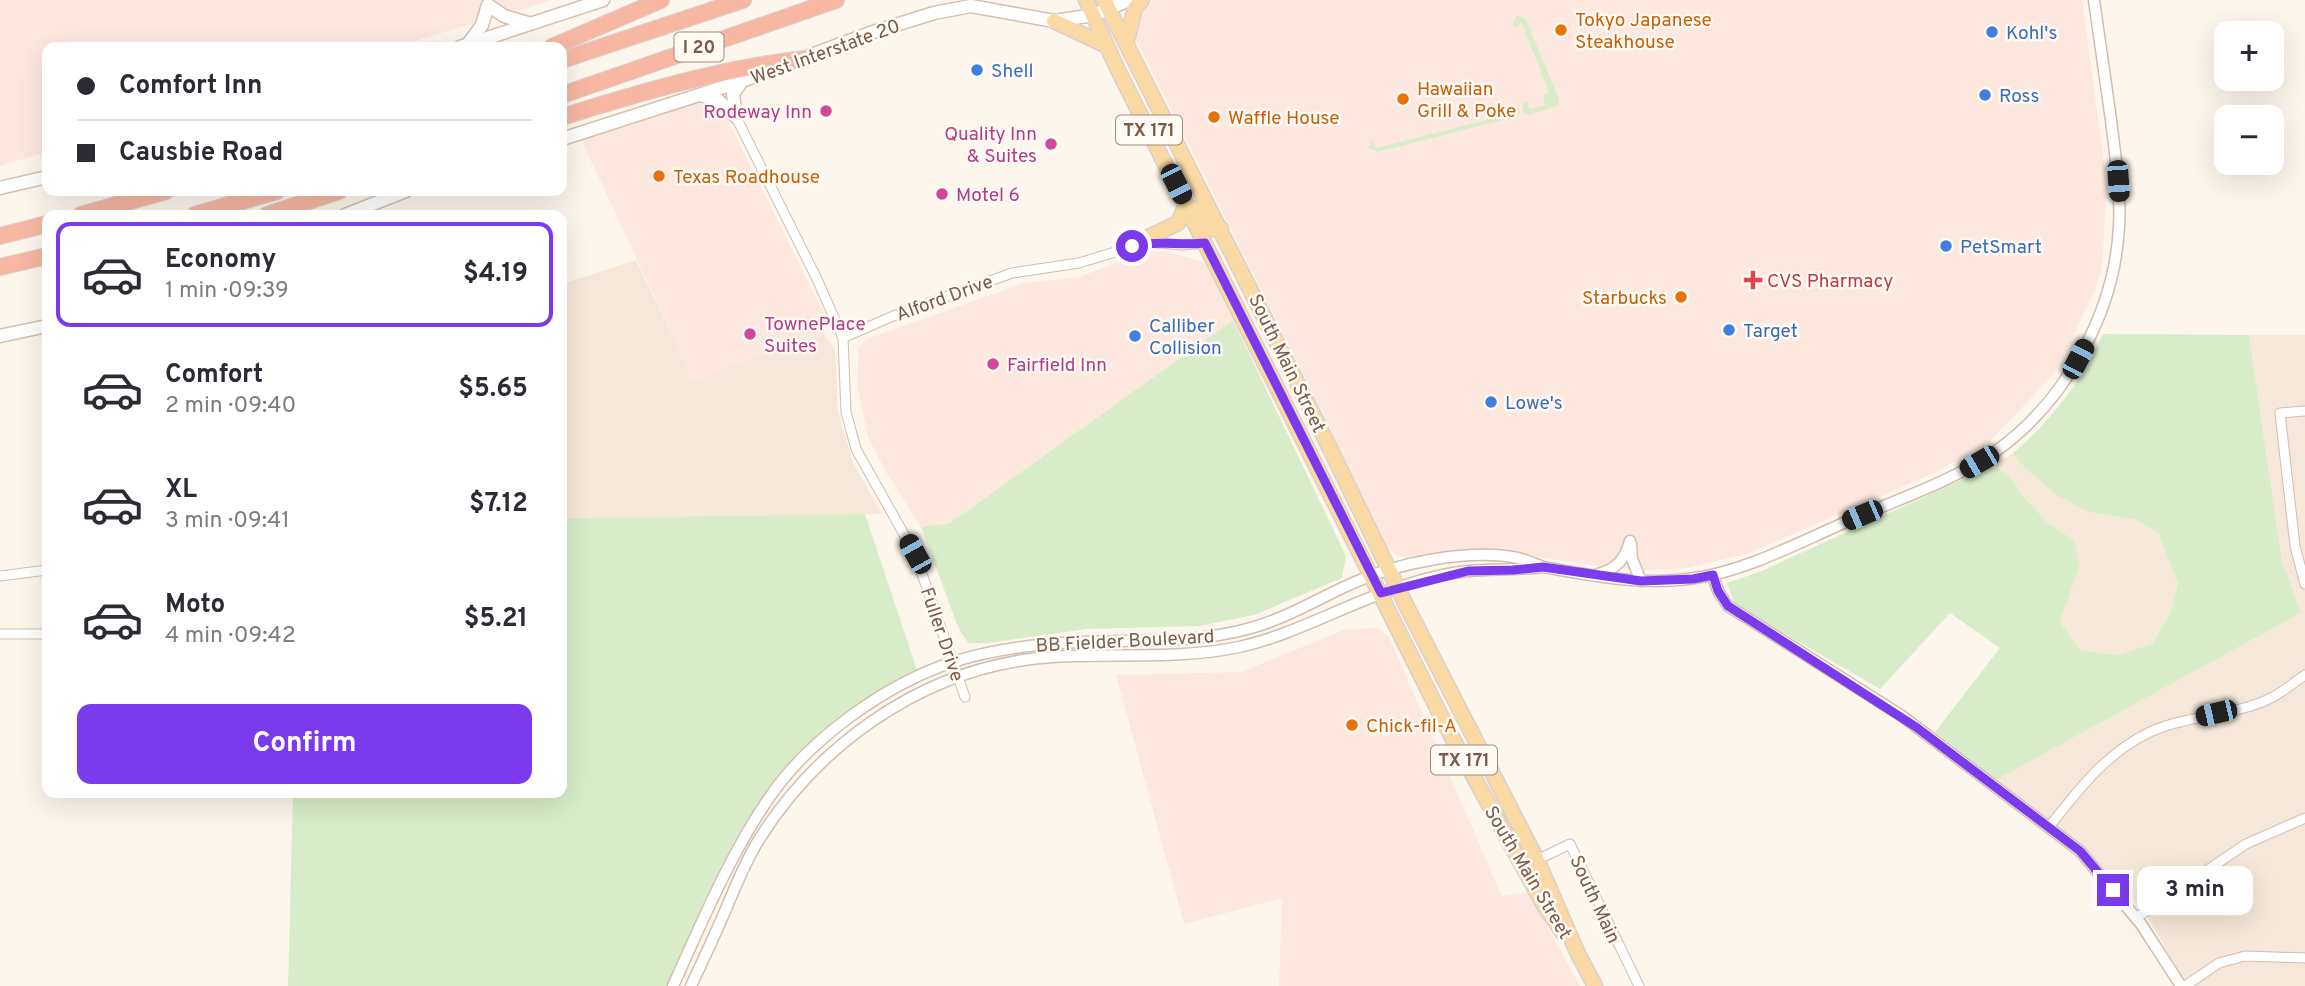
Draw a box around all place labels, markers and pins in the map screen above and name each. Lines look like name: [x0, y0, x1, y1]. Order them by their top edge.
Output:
place label: Tokyo Japanese Steakhouse: [1575, 9, 1712, 55]
marker: Tokyo Japanese Steakhouse: [1553, 22, 1569, 38]
place label: Kohl's: [2006, 22, 2057, 46]
marker: Kohl's: [1984, 24, 2000, 40]
place label: Shell: [991, 60, 1034, 84]
marker: Shell: [969, 62, 985, 78]
place label: Hawaiian Grill & Poke: [1417, 78, 1516, 124]
place label: Ross: [1999, 85, 2039, 109]
marker: Ross: [1977, 87, 1993, 103]
marker: Hawaiian Grill & Poke: [1395, 91, 1411, 107]
place label: Rodeway Inn: [703, 101, 812, 125]
marker: Rodeway Inn: [818, 103, 834, 119]
place label: Waffle House: [1228, 107, 1340, 131]
marker: Waffle House: [1206, 109, 1222, 125]
place label: Quality Inn & Suites: [944, 123, 1037, 169]
marker: Quality Inn & Suites: [1043, 136, 1059, 152]
place label: Texas Roadhouse: [673, 166, 820, 190]
marker: Texas Roadhouse: [651, 168, 667, 184]
place label: Motel 6: [956, 184, 1020, 208]
marker: Motel 6: [934, 186, 950, 202]
place label: PetSmart: [1960, 236, 2042, 260]
marker: PetSmart: [1938, 238, 1954, 254]
place label: CVS Pharmacy: [1767, 270, 1893, 294]
marker: CVS Pharmacy: [1745, 272, 1761, 288]
place label: Starbucks: [1582, 287, 1667, 311]
marker: Starbucks: [1673, 289, 1689, 305]
place label: TownePlace Suites: [764, 313, 866, 359]
place label: Calliber Collision: [1149, 315, 1222, 361]
place label: Target: [1743, 320, 1798, 344]
marker: Target: [1721, 322, 1737, 338]
marker: TownePlace Suites: [742, 326, 758, 342]
marker: Calliber Collision: [1127, 328, 1143, 344]
place label: Fairfield Inn: [1007, 354, 1107, 378]
marker: Fairfield Inn: [985, 356, 1001, 372]
place label: Lowe's: [1505, 392, 1563, 416]
marker: Lowe's: [1483, 394, 1499, 410]
place label: Chick-fil-A: [1366, 715, 1457, 739]
marker: Chick-fil-A: [1344, 717, 1360, 733]

